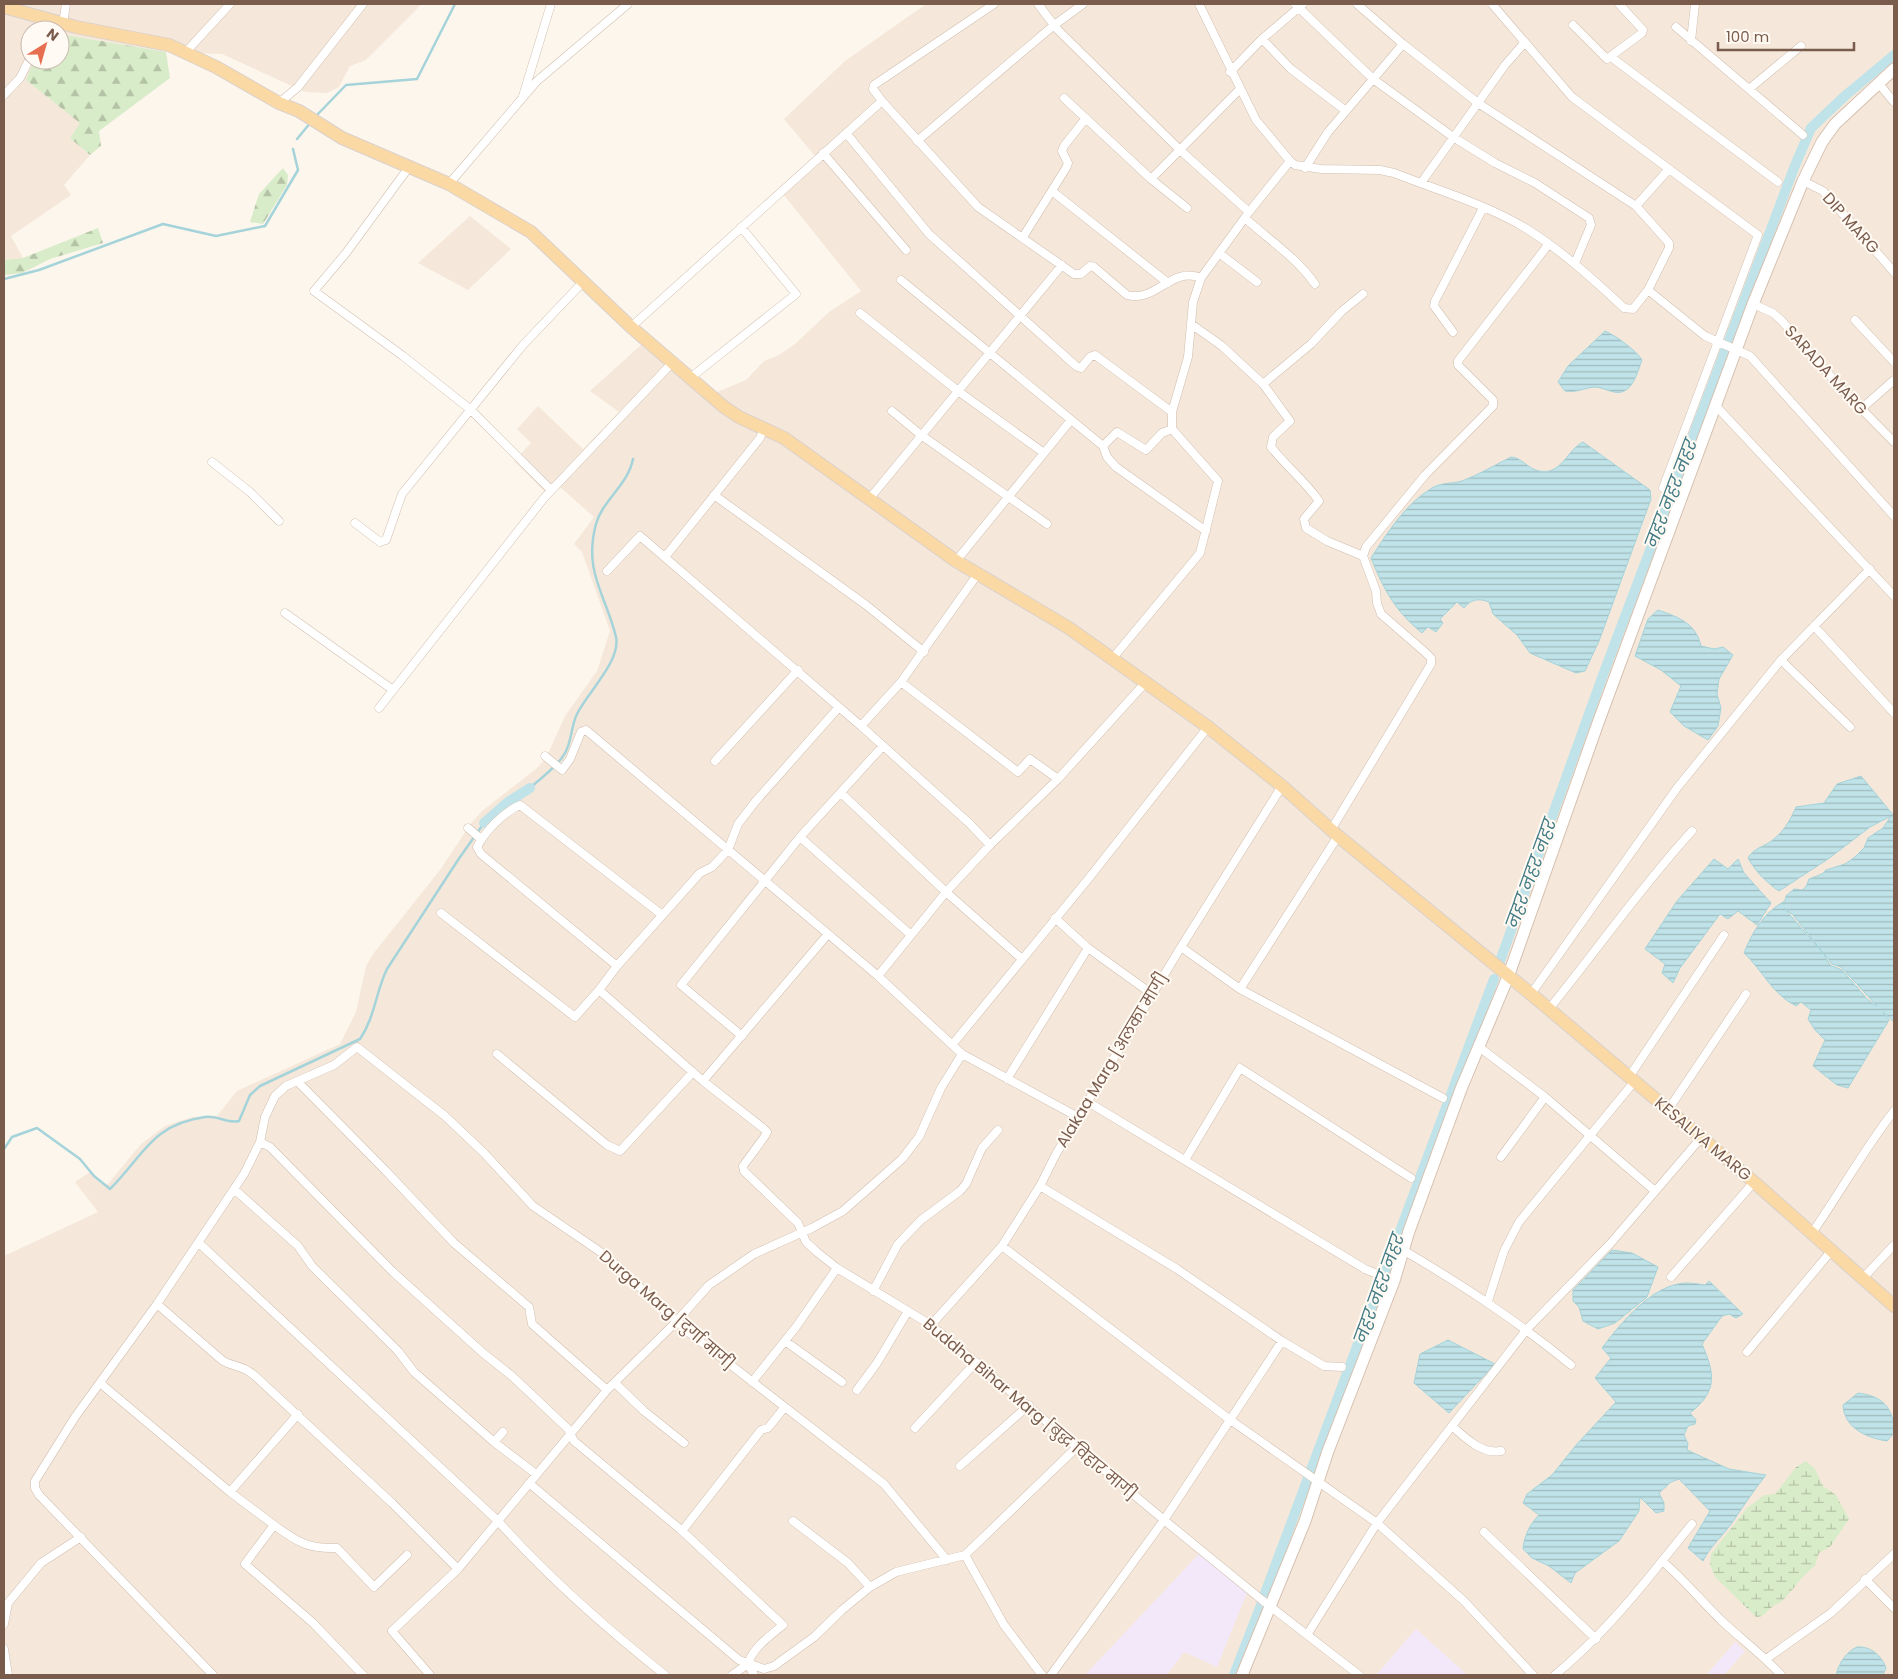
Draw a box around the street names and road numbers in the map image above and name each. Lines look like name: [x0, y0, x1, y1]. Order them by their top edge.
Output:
street label: DIP MARG: [1817, 187, 1885, 259]
street label: SARADA MARG: [1779, 320, 1873, 420]
street label: Alakaa Marg [अलका मार्ग]: [1050, 968, 1174, 1152]
street label: KESALIYA MARG: [1650, 1092, 1756, 1186]
street label: Durga Marg [दुर्गा मार्ग]: [594, 1245, 740, 1375]
street label: Buddha Bihar Marg [बुद्ध विहार मार्ग]: [918, 1313, 1142, 1505]

